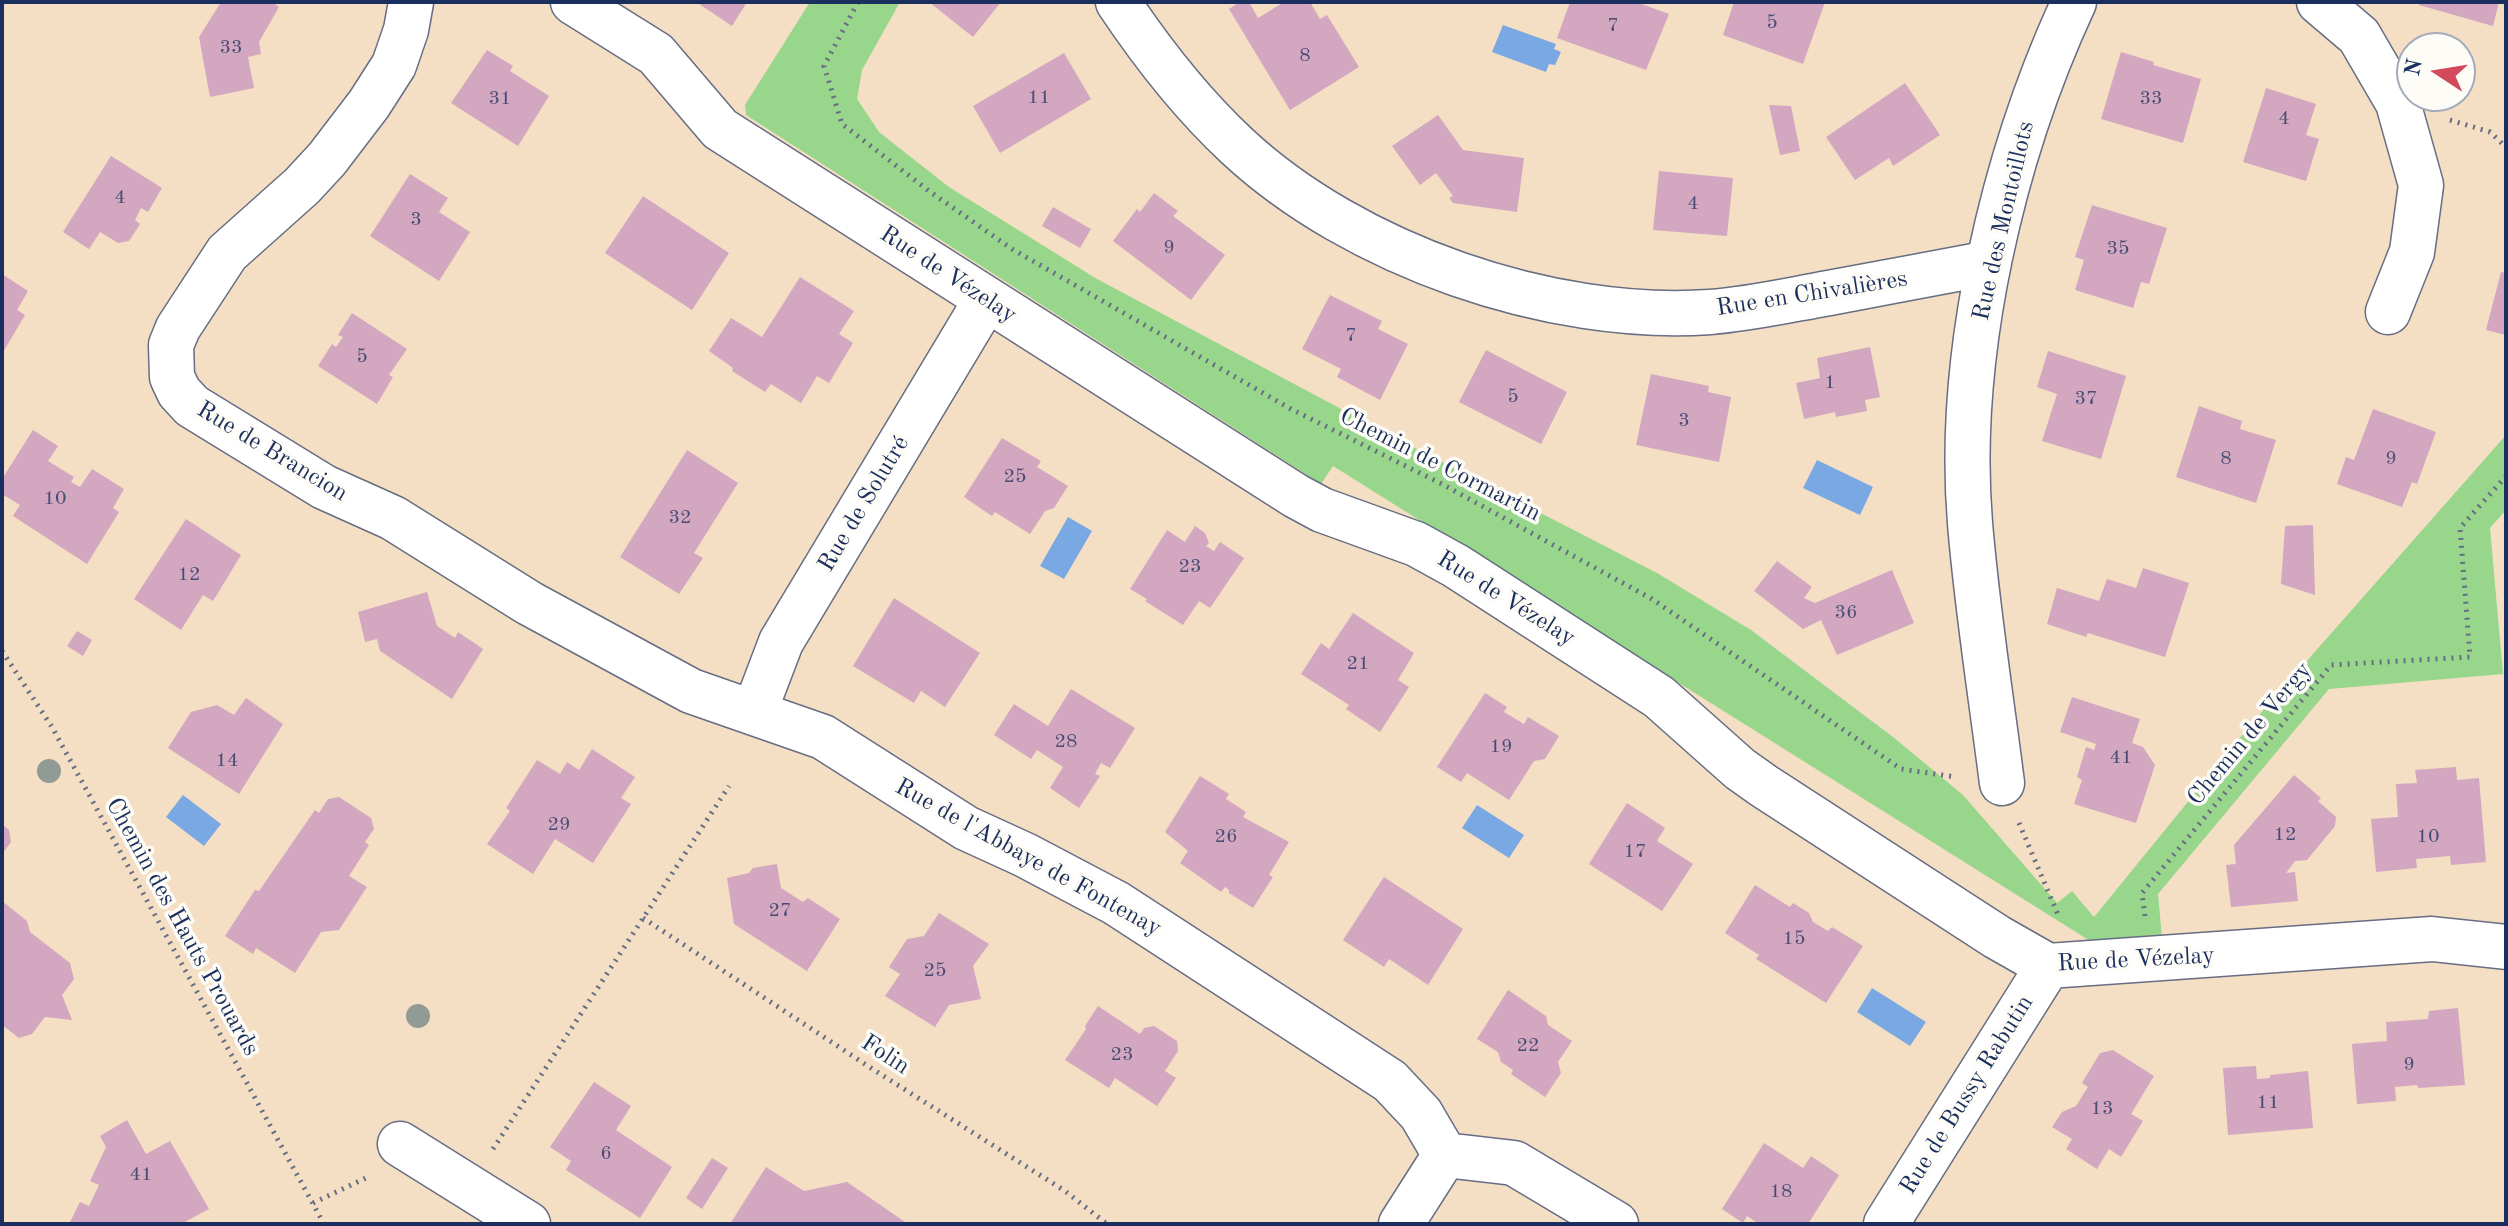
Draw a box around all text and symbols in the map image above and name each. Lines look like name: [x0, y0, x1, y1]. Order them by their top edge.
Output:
house number: 5: [1766, 11, 1778, 35]
house number: 7: [1607, 14, 1619, 38]
north arrow: [2396, 32, 2476, 112]
house number: 33: [219, 36, 243, 60]
house number: 8: [1299, 44, 1311, 68]
text: N: [2402, 57, 2427, 78]
house number: 11: [1027, 86, 1051, 110]
house number: 31: [488, 87, 512, 111]
house number: 33: [2139, 87, 2163, 111]
house number: 4: [2278, 107, 2290, 131]
street label: Rue des Montoillots: [1967, 118, 2041, 324]
house number: 4: [114, 186, 126, 210]
house number: 4: [1687, 192, 1699, 216]
house number: 3: [410, 208, 422, 232]
street label: Rue de Vézelay: [874, 220, 1022, 330]
house number: 9: [1163, 236, 1175, 260]
house number: 35: [2106, 237, 2130, 261]
street label: Rue en Chivalières: [1714, 265, 1910, 323]
house number: 7: [1345, 324, 1357, 348]
house number: 5: [356, 345, 368, 369]
house number: 1: [1824, 371, 1836, 395]
house number: 5: [1507, 385, 1519, 409]
house number: 37: [2074, 387, 2098, 411]
street label: Rue de Brancion: [191, 396, 353, 508]
street label: Chemin de Cormartin: [1335, 402, 1545, 528]
house number: 3: [1678, 409, 1690, 433]
street label: Rue de Solutré: [812, 431, 916, 577]
house number: 8: [2220, 447, 2232, 471]
house number: 9: [2385, 447, 2397, 471]
house number: 25: [1003, 465, 1027, 489]
house number: 10: [43, 487, 67, 511]
house number: 32: [668, 506, 692, 530]
street label: Rue de Vézelay: [1432, 545, 1580, 653]
house number: 23: [1178, 555, 1202, 579]
house number: 12: [177, 563, 201, 587]
house number: 36: [1834, 601, 1858, 625]
house number: 21: [1346, 652, 1370, 676]
street label: Chemin de Vergy: [2182, 656, 2318, 812]
house number: 28: [1054, 730, 1078, 754]
house number: 19: [1489, 735, 1513, 759]
house number: 41: [2109, 746, 2133, 770]
house number: 14: [215, 749, 239, 773]
street label: Rue de l'Abbaye de Fontenay: [890, 773, 1166, 943]
street label: Chemin des Hauts Prouards: [99, 793, 265, 1061]
house number: 29: [547, 813, 571, 837]
house number: 12: [2273, 823, 2297, 847]
house number: 26: [1214, 825, 1238, 849]
house number: 10: [2416, 825, 2440, 849]
house number: 17: [1623, 840, 1647, 864]
house number: 27: [768, 899, 792, 923]
house number: 15: [1782, 927, 1806, 951]
street label: Rue de Vézelay: [2057, 941, 2215, 979]
house number: 25: [923, 959, 947, 983]
street label: Rue de Bussy Rabutin: [1894, 990, 2040, 1200]
street label: Folin: [855, 1029, 915, 1081]
house number: 22: [1516, 1034, 1540, 1058]
house number: 23: [1110, 1043, 1134, 1067]
house number: 9: [2403, 1053, 2415, 1077]
house number: 11: [2256, 1091, 2280, 1115]
house number: 13: [2090, 1097, 2114, 1121]
house number: 6: [600, 1142, 612, 1166]
house number: 41: [129, 1163, 153, 1187]
house number: 18: [1769, 1180, 1793, 1204]

